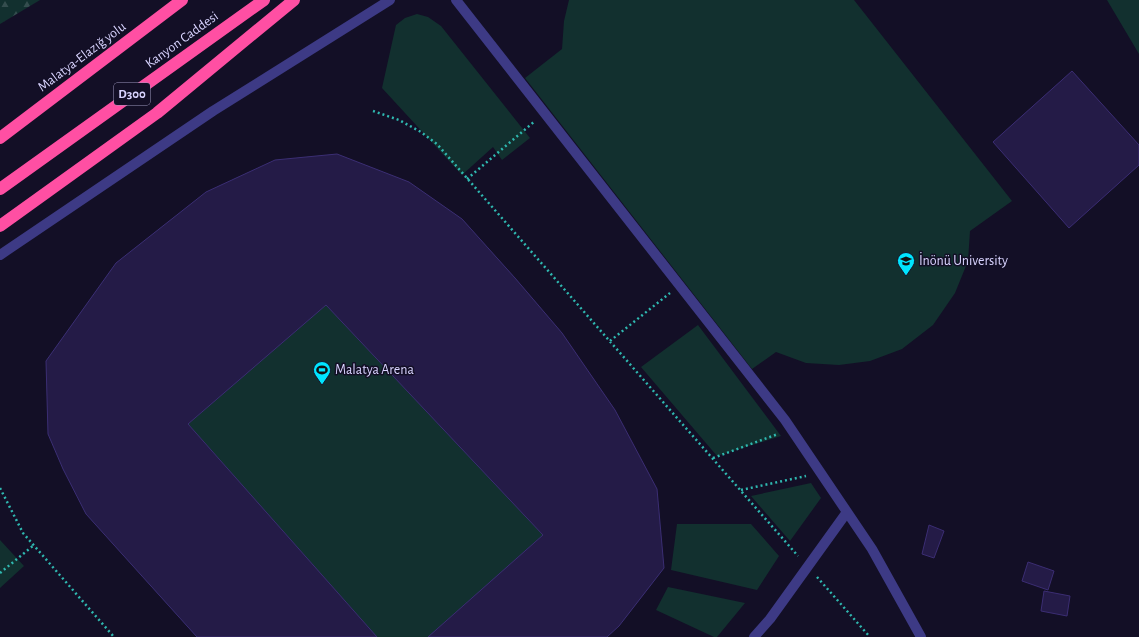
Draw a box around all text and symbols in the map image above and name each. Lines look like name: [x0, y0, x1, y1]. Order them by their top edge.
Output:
street label: Kanyon Caddesi: [143, 9, 221, 71]
street label: Malatya-Elazığ yolu: [35, 19, 129, 95]
road number: D300: [114, 83, 150, 105]
school or university icon: İnönü University: [896, 251, 916, 276]
place label: İnönü University: [919, 251, 1008, 268]
sports icon: Malatya Arena: [312, 360, 332, 385]
place label: Malatya Arena: [335, 363, 414, 377]

